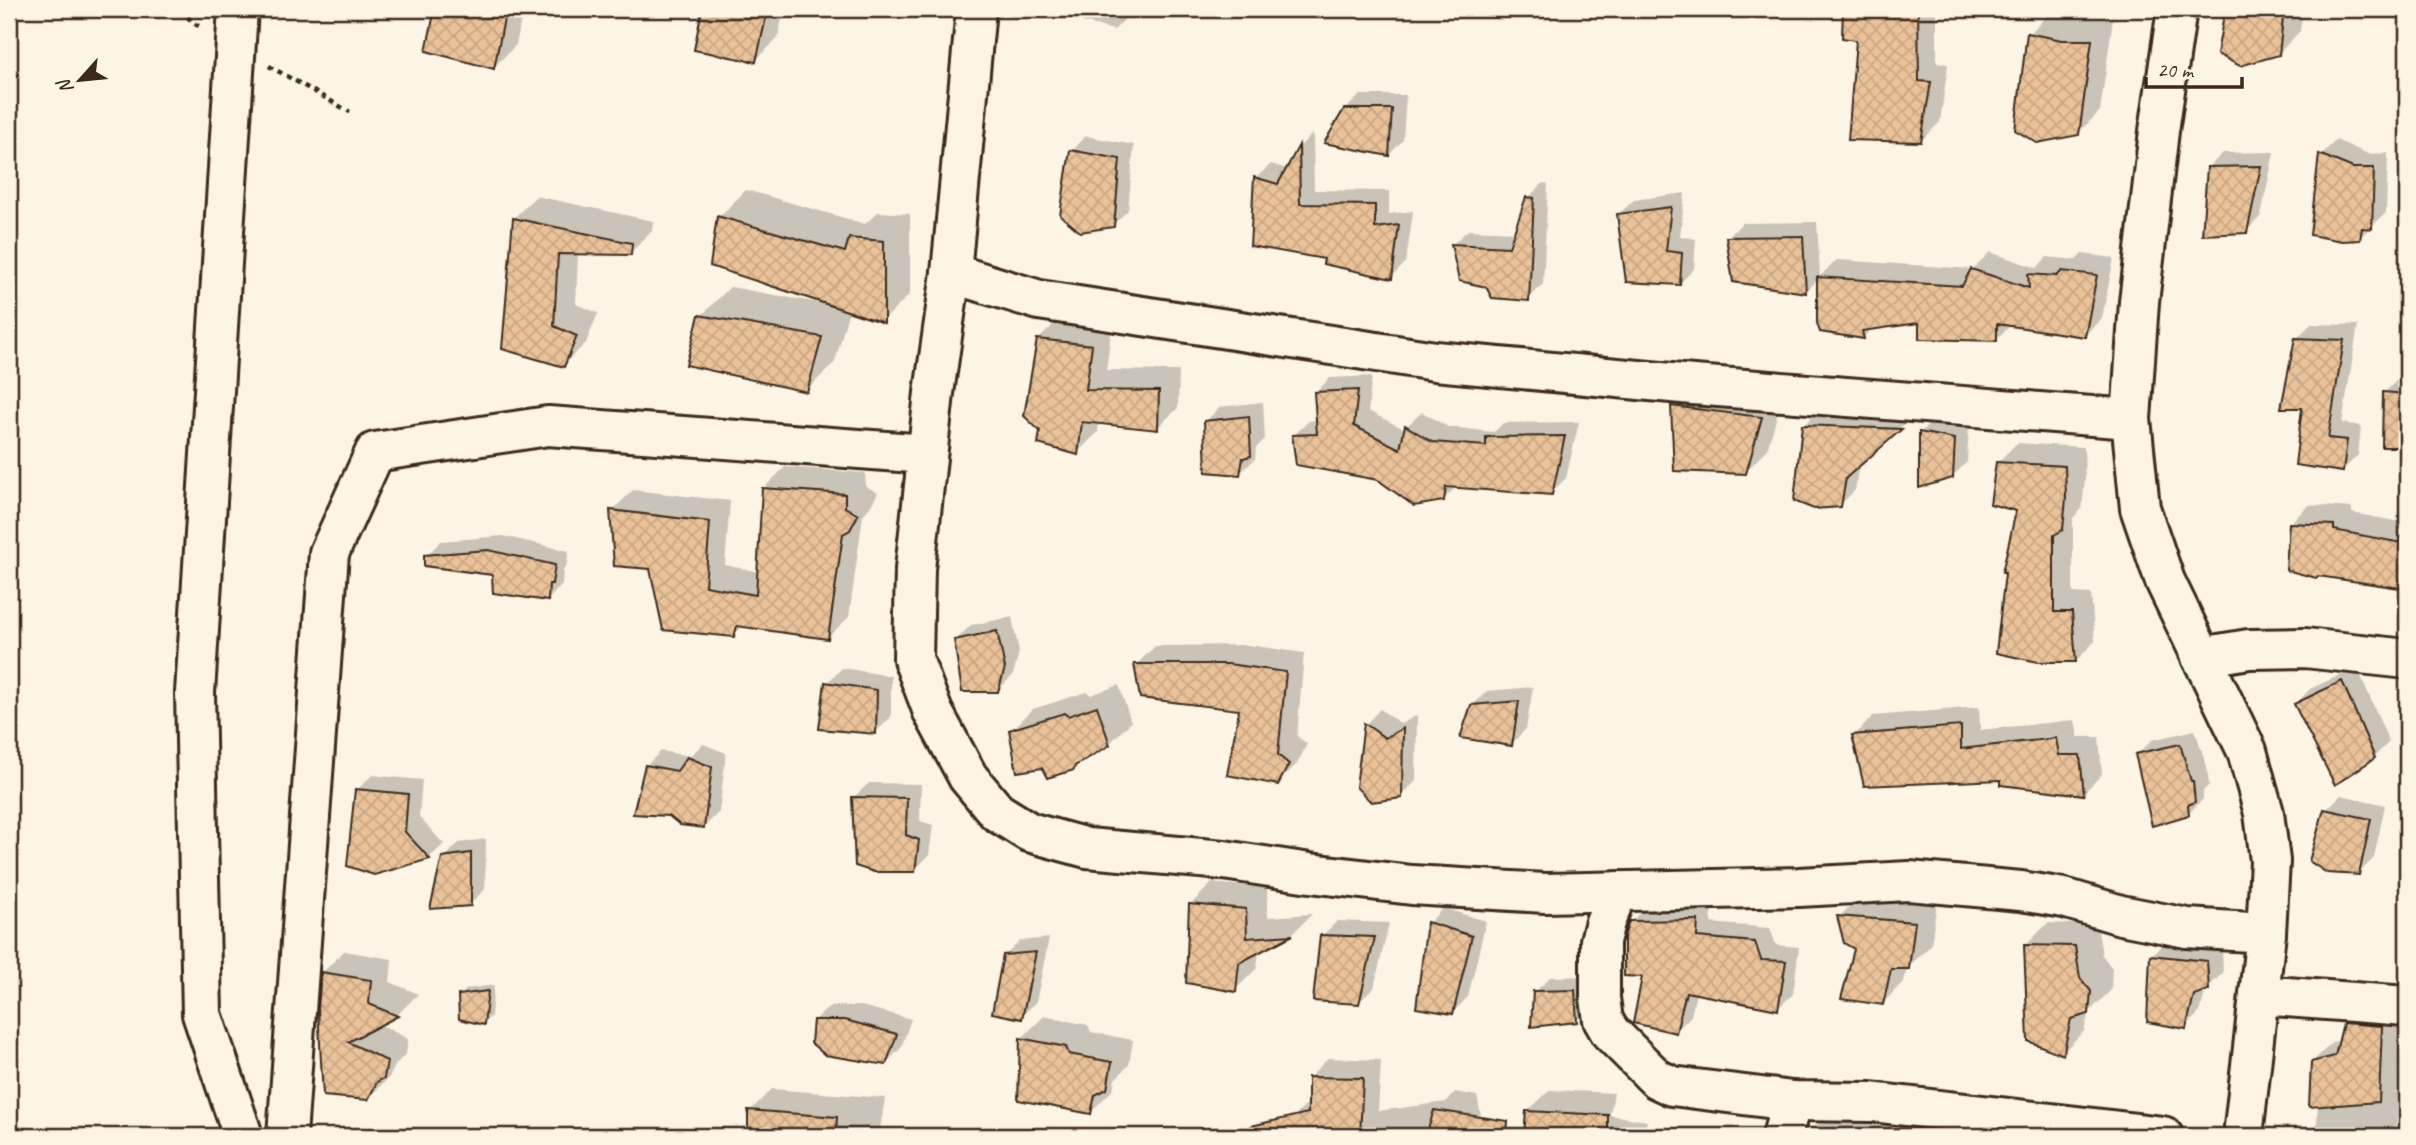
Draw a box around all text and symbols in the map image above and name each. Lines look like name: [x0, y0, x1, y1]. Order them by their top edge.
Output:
north arrow: [46, 46, 116, 116]
scale bar: [2146, 46, 2243, 90]
text: 20 m: [2157, 57, 2195, 83]
text: N: [51, 74, 79, 98]

